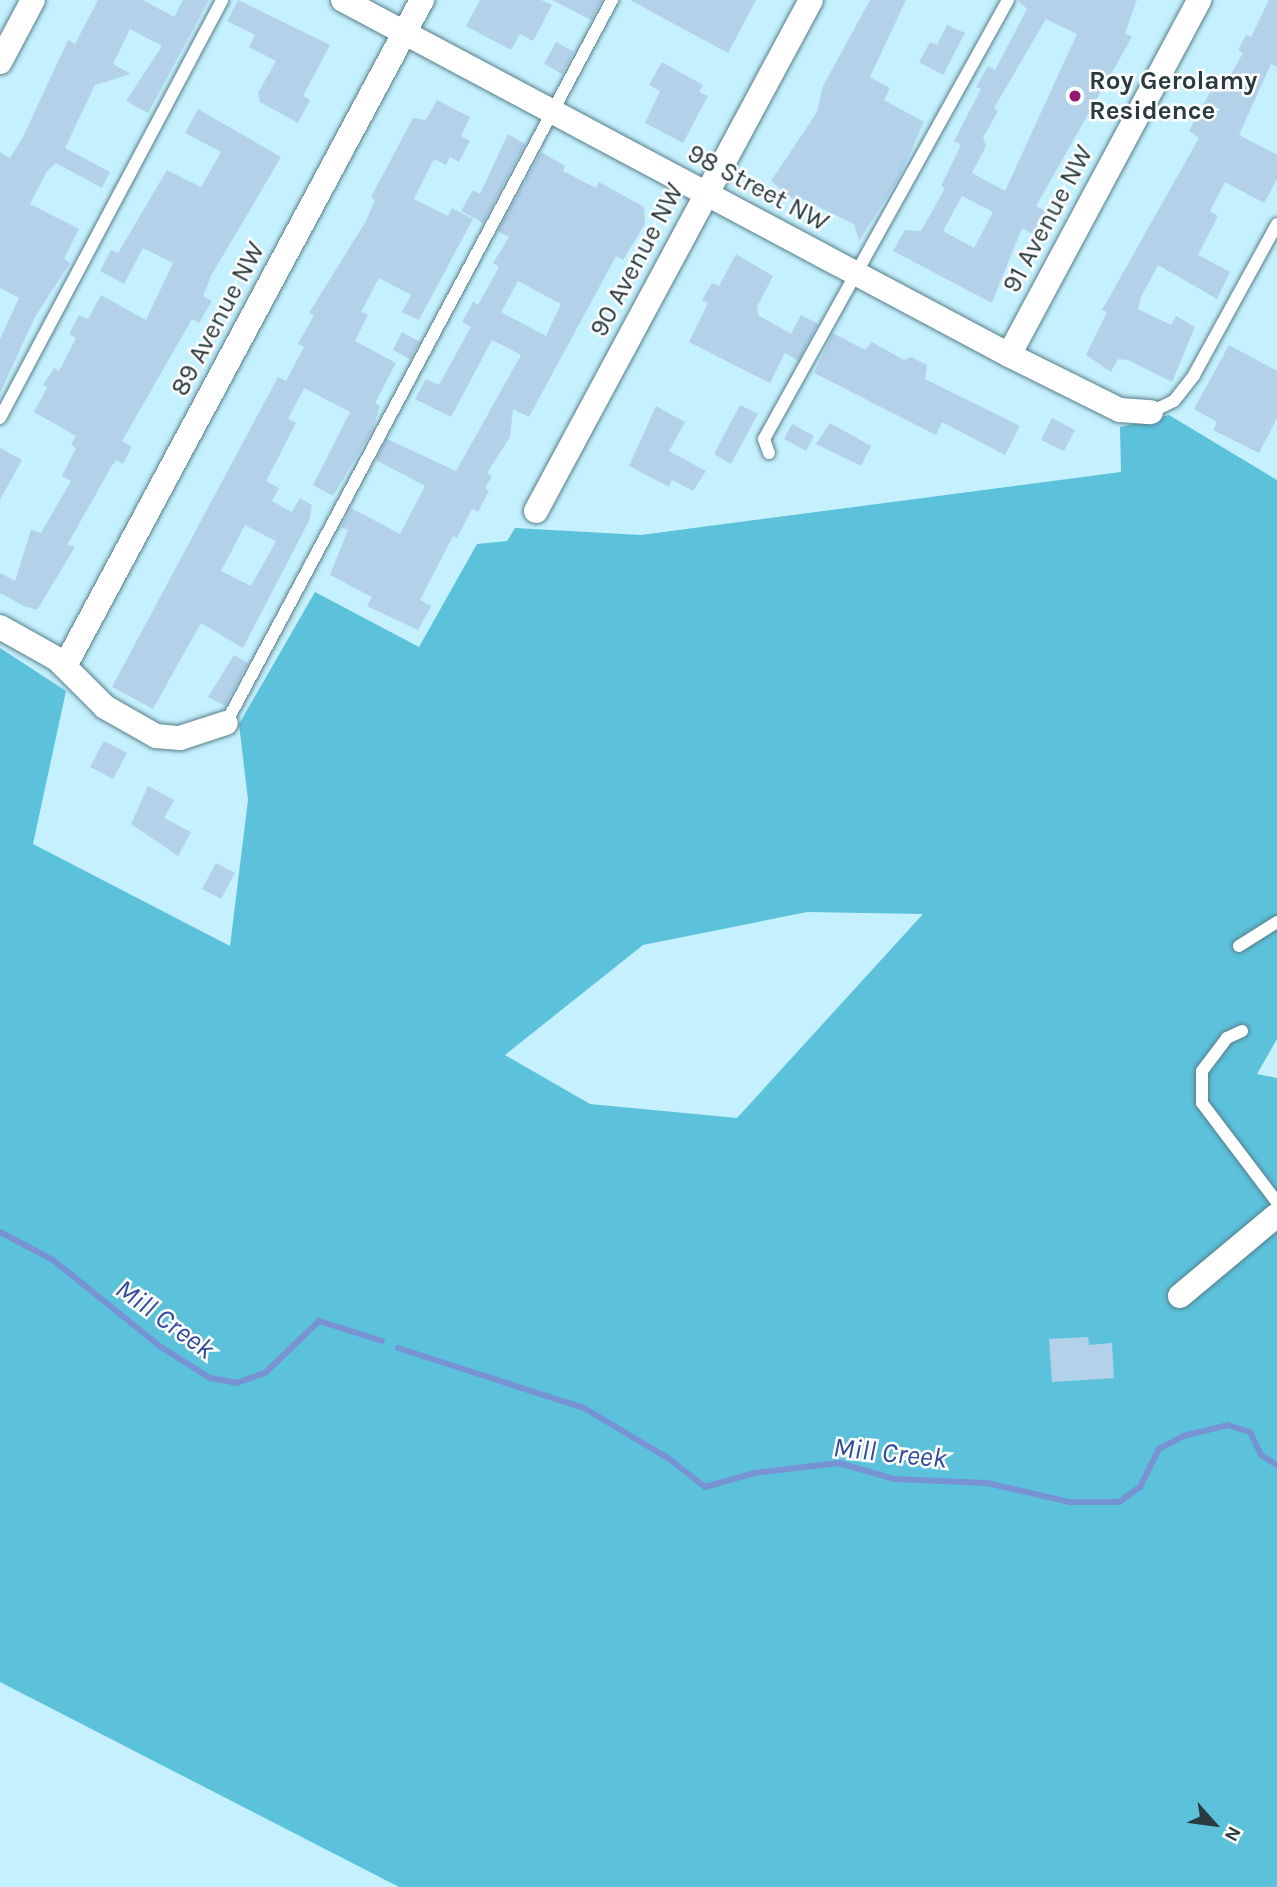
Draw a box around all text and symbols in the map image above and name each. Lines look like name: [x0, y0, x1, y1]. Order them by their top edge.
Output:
place label: Roy Gerolamy Residence: [1089, 65, 1257, 126]
marker: Roy Gerolamy Residence: [1067, 88, 1083, 104]
street label: 98 Street NW: [682, 138, 834, 238]
street label: 91 Avenue NW: [996, 140, 1100, 298]
street label: 90 Avenue NW: [583, 178, 691, 342]
street label: 89 Avenue NW: [164, 237, 272, 401]
water label: Mill Creek: [109, 1272, 221, 1366]
water label: Mill Creek: [831, 1430, 949, 1476]
north arrow: [1179, 1789, 1249, 1859]
text: N: [1220, 1823, 1245, 1845]

